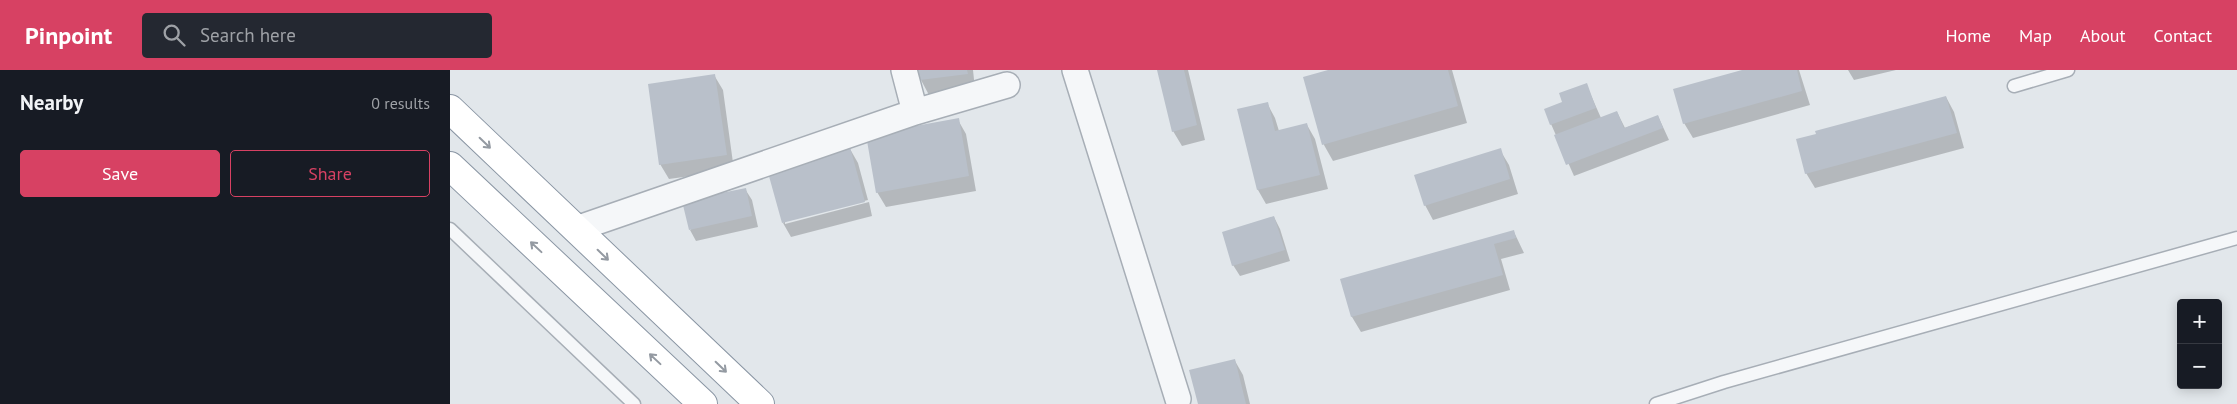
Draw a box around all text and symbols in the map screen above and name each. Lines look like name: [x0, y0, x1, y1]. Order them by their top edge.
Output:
search box: [142, 13, 492, 58]
text: Pinpoint: [25, 20, 112, 51]
icon: search: [160, 21, 188, 49]
text: Search here: [200, 23, 296, 47]
text: Home: [1945, 24, 1991, 47]
text: Map: [2019, 24, 2052, 47]
text: About: [2080, 24, 2126, 47]
text: Contact: [2154, 24, 2212, 47]
text: Nearby: [20, 89, 83, 116]
text: 0 results: [371, 93, 430, 113]
one-way arrow: [479, 137, 492, 149]
button: Save: [20, 150, 220, 197]
button: Share: [230, 150, 430, 197]
one-way arrow: [530, 241, 543, 253]
one-way arrow: [597, 249, 609, 261]
map controls: [2177, 299, 2222, 389]
button: +: [2177, 299, 2222, 344]
button: −: [2177, 344, 2222, 389]
one-way arrow: [648, 353, 661, 365]
one-way arrow: [714, 361, 727, 373]

